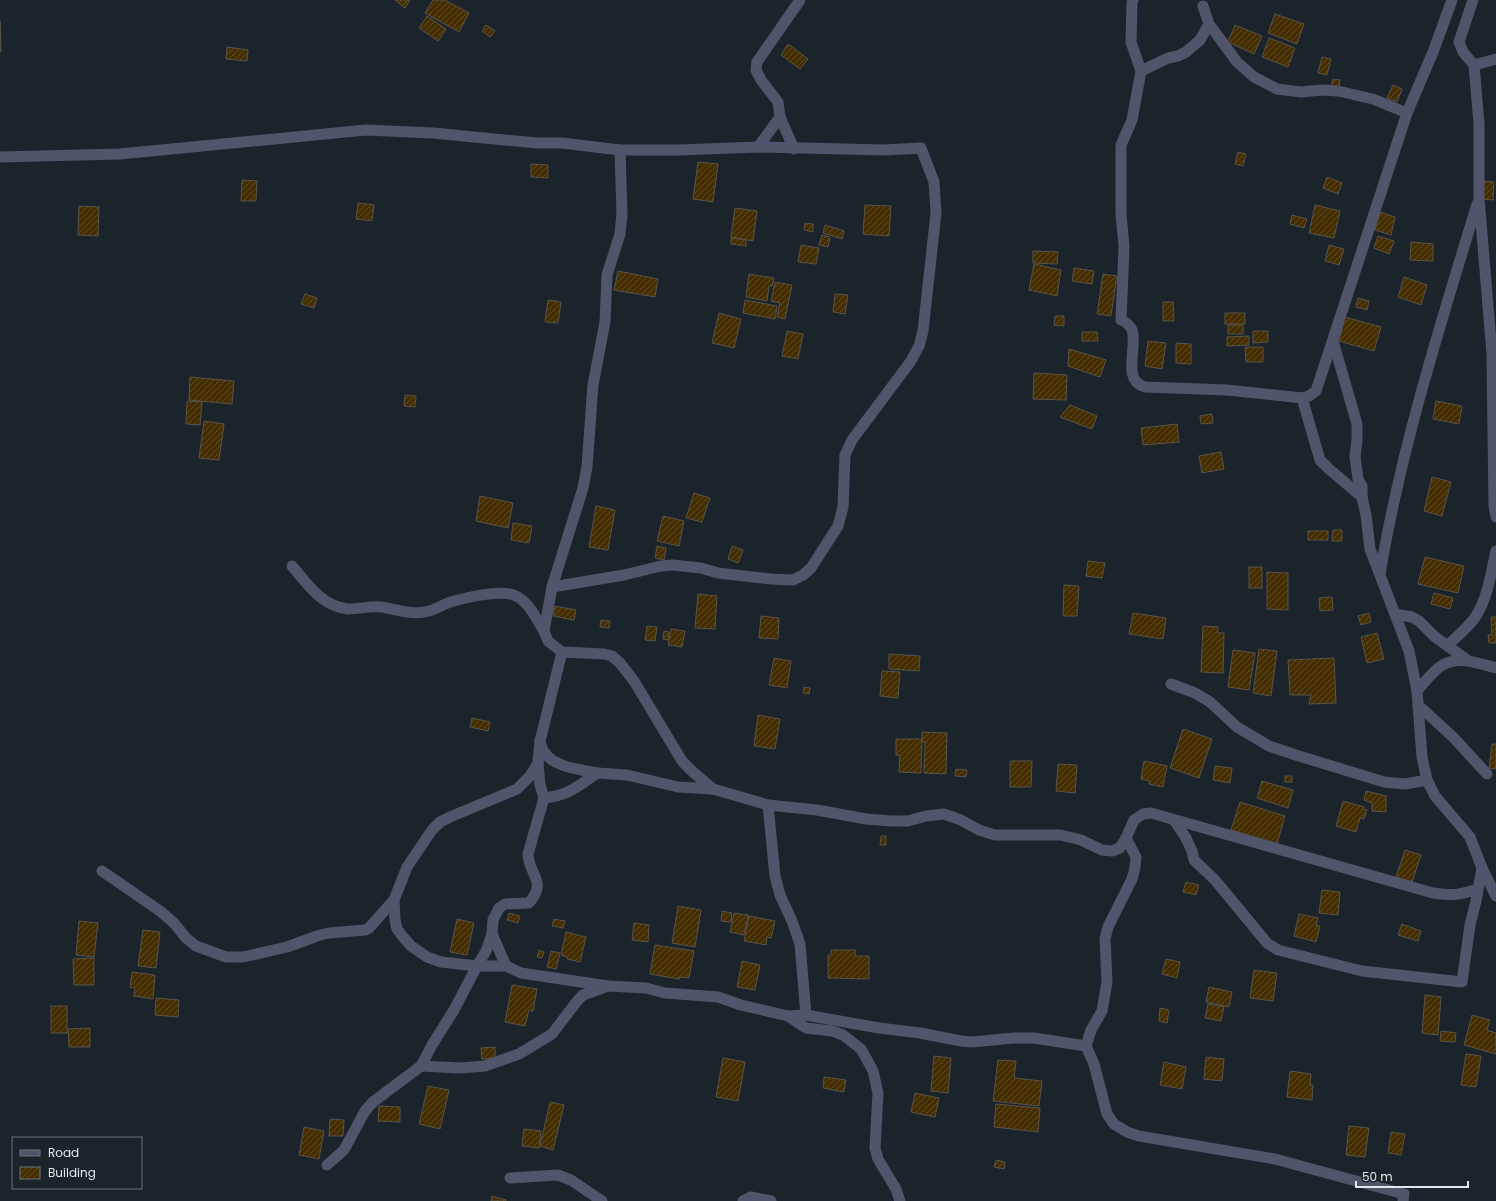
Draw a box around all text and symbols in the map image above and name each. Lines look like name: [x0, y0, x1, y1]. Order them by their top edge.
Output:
legend: [12, 1137, 142, 1189]
text: Road: [48, 1144, 79, 1161]
scale bar: [1356, 1163, 1468, 1189]
text: Building: [48, 1164, 96, 1181]
text: 50 m: [1362, 1168, 1393, 1185]

